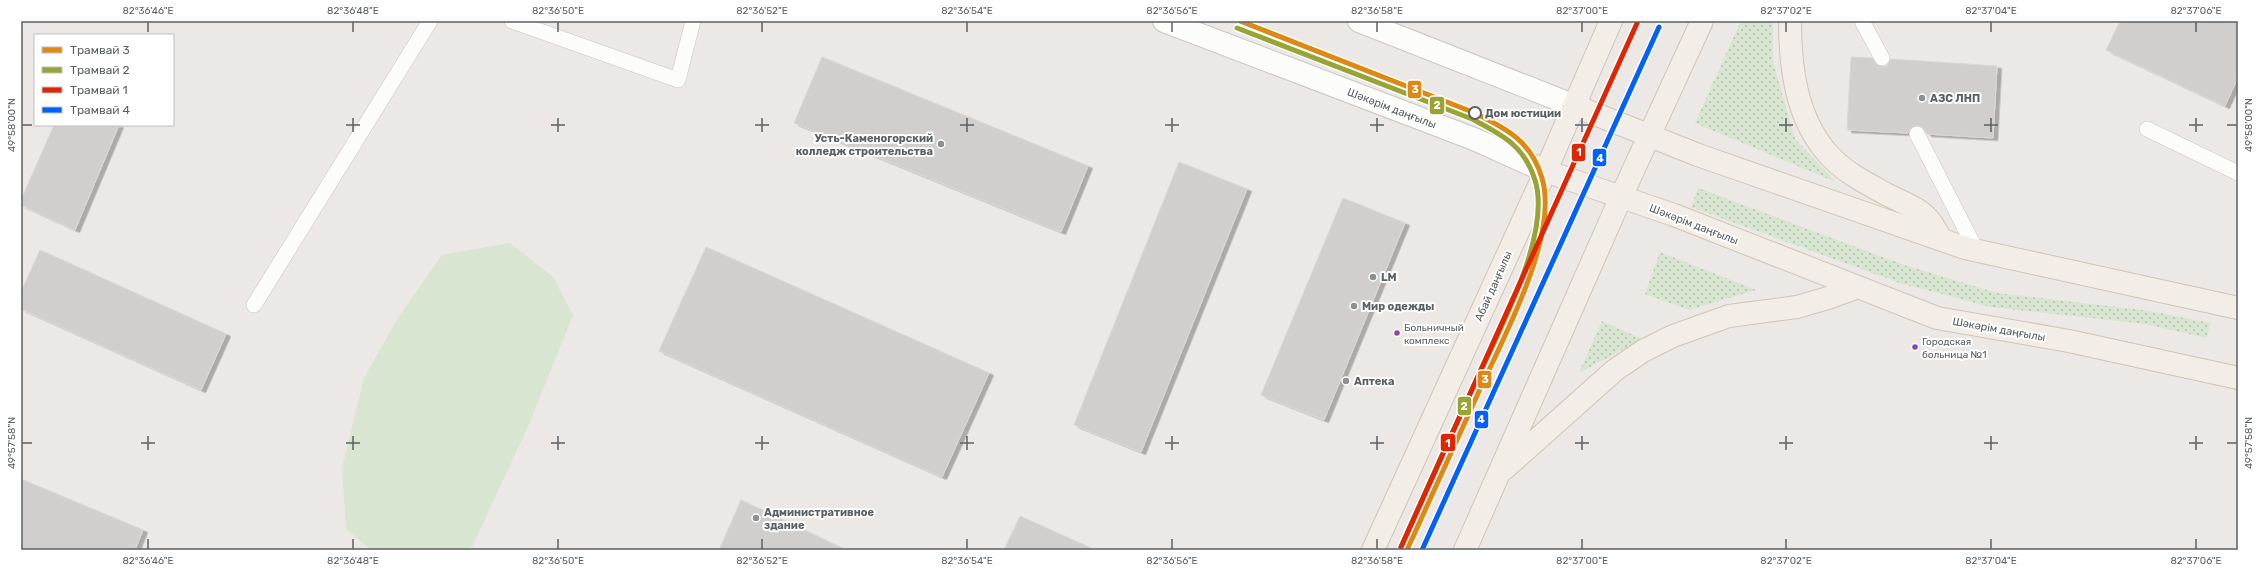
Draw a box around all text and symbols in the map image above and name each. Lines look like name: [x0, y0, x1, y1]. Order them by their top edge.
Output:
text: 82°36'46"E: [122, 5, 174, 17]
text: 82°36'48"E: [327, 5, 379, 17]
text: 82°36'50"E: [532, 5, 584, 17]
text: 82°36'52"E: [736, 5, 788, 17]
text: 82°36'54"E: [941, 5, 993, 17]
text: 82°36'56"E: [1146, 5, 1198, 17]
text: 82°36'58"E: [1351, 5, 1403, 17]
text: 82°37'00"E: [1556, 5, 1608, 17]
text: 82°37'02"E: [1760, 5, 1812, 17]
text: 82°37'04"E: [1965, 5, 2017, 17]
text: 82°37'06"E: [2170, 5, 2222, 17]
legend: [34, 34, 174, 126]
text: Трамвай 3: [70, 43, 130, 57]
text: Трамвай 2: [70, 63, 130, 77]
line badge: 3: [1407, 80, 1422, 99]
text: Трамвай 1: [70, 83, 128, 97]
text: 3: [1411, 83, 1419, 96]
street label: Шәкәрім даңғылы: [1345, 86, 1438, 131]
place label: АЗС ЛНП: [1930, 92, 1980, 105]
marker: АЗС ЛНП: [1917, 93, 1927, 103]
line badge: 2: [1429, 96, 1445, 115]
text: 49°58'00"N: [6, 98, 18, 152]
text: 49°58'00"N: [2243, 98, 2255, 152]
text: 2: [1433, 99, 1441, 112]
text: Трамвай 4: [70, 103, 131, 117]
marker: Дом юстиции: [1468, 106, 1482, 120]
place label: Дом юстиции: [1485, 107, 1561, 120]
place label: Усть-Каменогорский колледж строительства: [796, 132, 933, 158]
marker: Усть-Каменогорский колледж строительства: [936, 139, 946, 149]
line badge: 1: [1571, 143, 1586, 162]
text: 1: [1576, 146, 1582, 159]
line badge: 4: [1592, 148, 1607, 167]
text: 4: [1596, 152, 1604, 165]
street label: Шәкәрім даңғылы: [1647, 202, 1740, 247]
street label: Абай даңғылы: [1472, 249, 1515, 323]
place label: LM: [1381, 271, 1397, 284]
marker: LM: [1368, 272, 1378, 282]
place label: Мир одежды: [1362, 300, 1434, 313]
marker: Мир одежды: [1349, 301, 1359, 311]
street label: Шәкәрім даңғылы: [1951, 315, 2046, 344]
place label: Больничный комплекс: [1404, 322, 1464, 347]
marker: Больничный комплекс: [1392, 328, 1402, 338]
place label: Городская больница №1: [1922, 336, 1986, 361]
marker: Городская больница №1: [1910, 342, 1920, 352]
line badge: 3: [1477, 370, 1492, 389]
text: 3: [1481, 373, 1489, 386]
place label: Аптека: [1354, 375, 1395, 388]
marker: Аптека: [1341, 376, 1351, 386]
line badge: 2: [1457, 396, 1472, 416]
text: 2: [1460, 400, 1468, 413]
line badge: 4: [1474, 410, 1489, 429]
text: 4: [1477, 413, 1485, 426]
text: 49°57'58"N: [6, 417, 18, 469]
text: 49°57'58"N: [2243, 417, 2255, 469]
line badge: 1: [1440, 433, 1456, 452]
text: 1: [1445, 437, 1451, 450]
place label: Административное здание: [764, 506, 875, 532]
marker: Административное здание: [751, 513, 761, 523]
text: 82°36'46"E: [122, 555, 174, 567]
text: 82°36'48"E: [327, 555, 379, 567]
text: 82°36'50"E: [532, 555, 584, 567]
text: 82°36'52"E: [736, 555, 788, 567]
text: 82°36'54"E: [941, 555, 993, 567]
text: 82°36'56"E: [1146, 555, 1198, 567]
text: 82°36'58"E: [1351, 555, 1403, 567]
text: 82°37'00"E: [1556, 555, 1608, 567]
text: 82°37'02"E: [1760, 555, 1812, 567]
text: 82°37'04"E: [1965, 555, 2017, 567]
text: 82°37'06"E: [2170, 555, 2222, 567]

